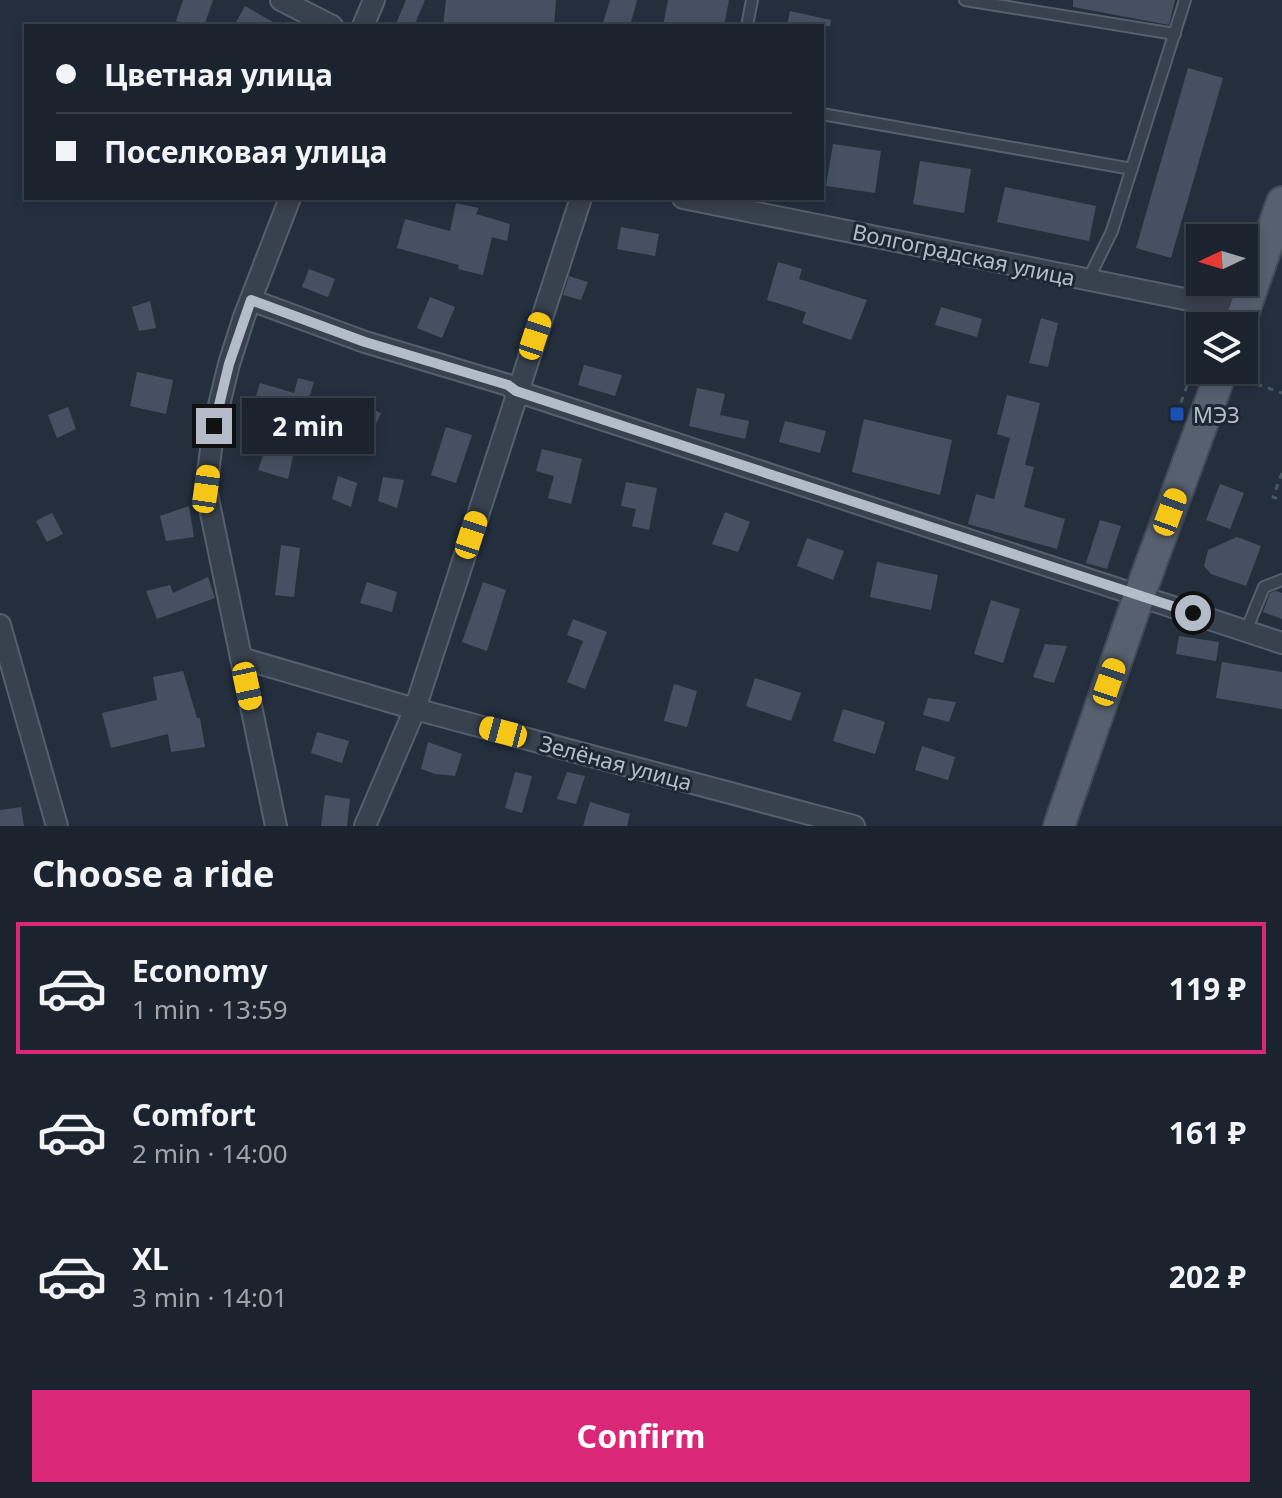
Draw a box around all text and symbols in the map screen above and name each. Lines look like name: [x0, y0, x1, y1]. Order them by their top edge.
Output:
text: Цветная улица: [104, 54, 333, 95]
text: Поселковая улица: [104, 131, 387, 172]
street label: Волгоградская улица: [850, 216, 1078, 292]
north arrow: [1186, 224, 1258, 296]
map controls: [1186, 224, 1258, 384]
car: [516, 309, 554, 363]
button: layers: [1186, 312, 1258, 384]
callout: 2 min: [242, 398, 374, 454]
place label: МЭЗ: [1193, 399, 1240, 429]
marker: МЭЗ: [1168, 405, 1186, 423]
route end: [196, 408, 232, 444]
text: 2 min: [272, 408, 344, 444]
car: [191, 464, 221, 514]
car: [1151, 485, 1189, 539]
car: [452, 508, 490, 562]
route start: [1175, 595, 1211, 631]
car: [1090, 655, 1128, 709]
car: [230, 660, 264, 712]
car: [477, 714, 529, 750]
street label: Зелёная улица: [537, 727, 695, 797]
text: Choose a ride: [32, 849, 274, 898]
text: Economy: [132, 950, 268, 991]
icon: car: [36, 952, 108, 1024]
text: 119 ₽: [1169, 968, 1246, 1009]
text: 1 min · 13:59: [132, 991, 288, 1027]
text: Comfort: [132, 1094, 256, 1135]
icon: car: [36, 1096, 108, 1168]
text: 161 ₽: [1169, 1112, 1246, 1153]
text: 2 min · 14:00: [132, 1135, 288, 1171]
text: XL: [132, 1238, 169, 1279]
icon: car: [36, 1240, 108, 1312]
text: 202 ₽: [1169, 1256, 1246, 1297]
text: 3 min · 14:01: [132, 1279, 288, 1315]
button: Confirm: [32, 1390, 1250, 1482]

